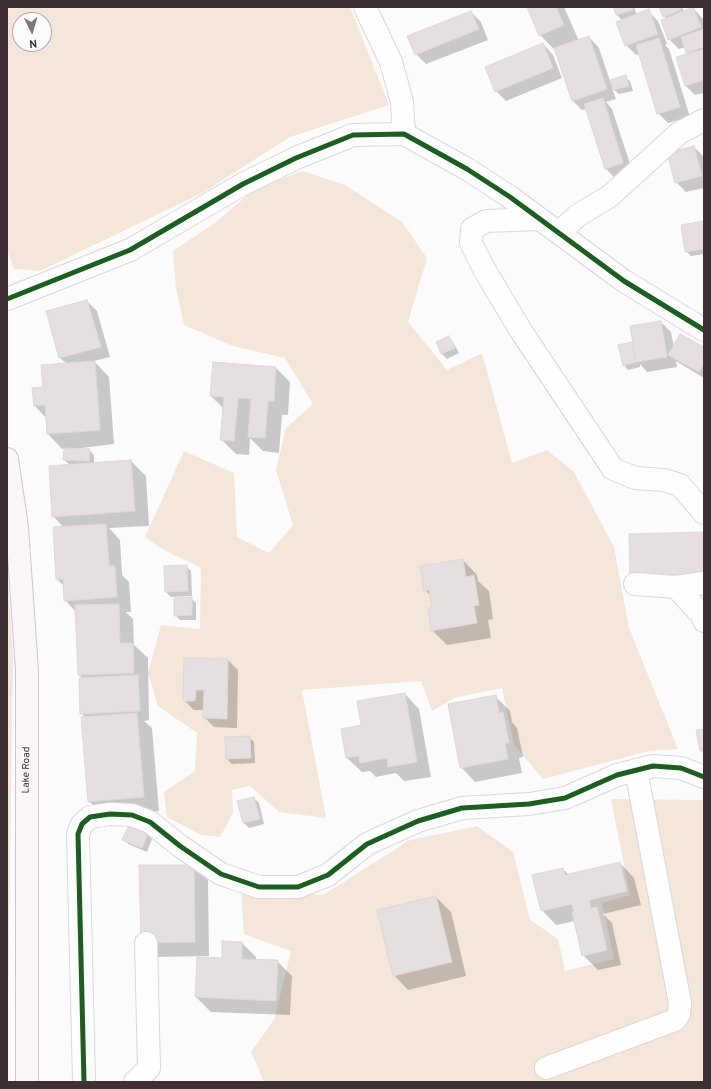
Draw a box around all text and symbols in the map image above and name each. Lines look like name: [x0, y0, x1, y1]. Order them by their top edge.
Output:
north arrow: [12, 12, 52, 52]
text: N: [28, 36, 38, 50]
street label: Lake Road: [21, 747, 33, 793]

